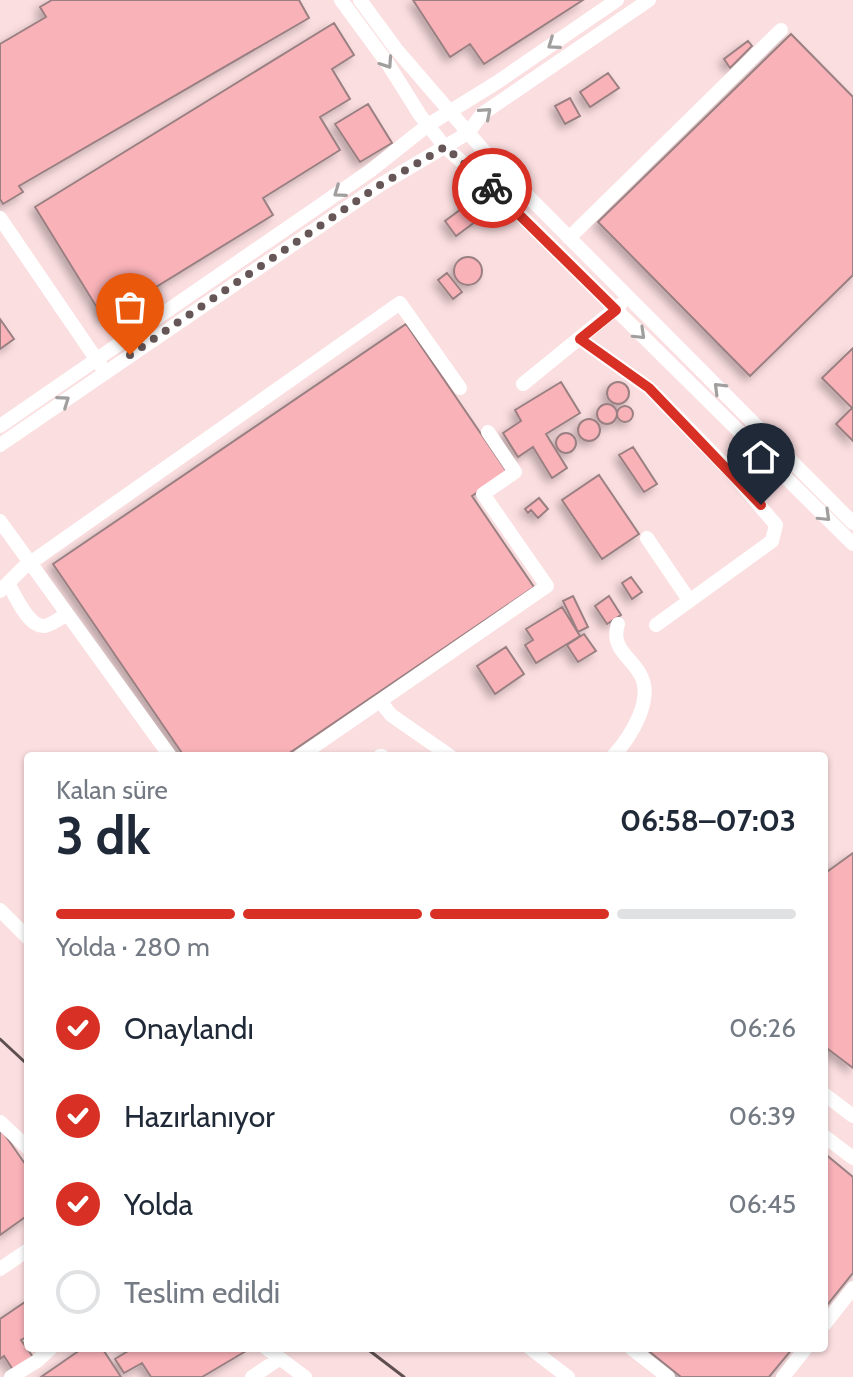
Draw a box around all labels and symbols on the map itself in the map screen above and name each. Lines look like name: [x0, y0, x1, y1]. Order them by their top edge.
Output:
one-way arrow: [547, 34, 561, 49]
one-way arrow: [377, 55, 392, 69]
one-way arrow: [477, 109, 492, 123]
courier: [452, 148, 532, 228]
one-way arrow: [334, 182, 348, 197]
pin: [96, 273, 164, 355]
one-way arrow: [631, 325, 645, 339]
one-way arrow: [714, 383, 729, 397]
one-way arrow: [56, 396, 70, 411]
pin: [727, 423, 795, 505]
one-way arrow: [816, 507, 830, 521]

